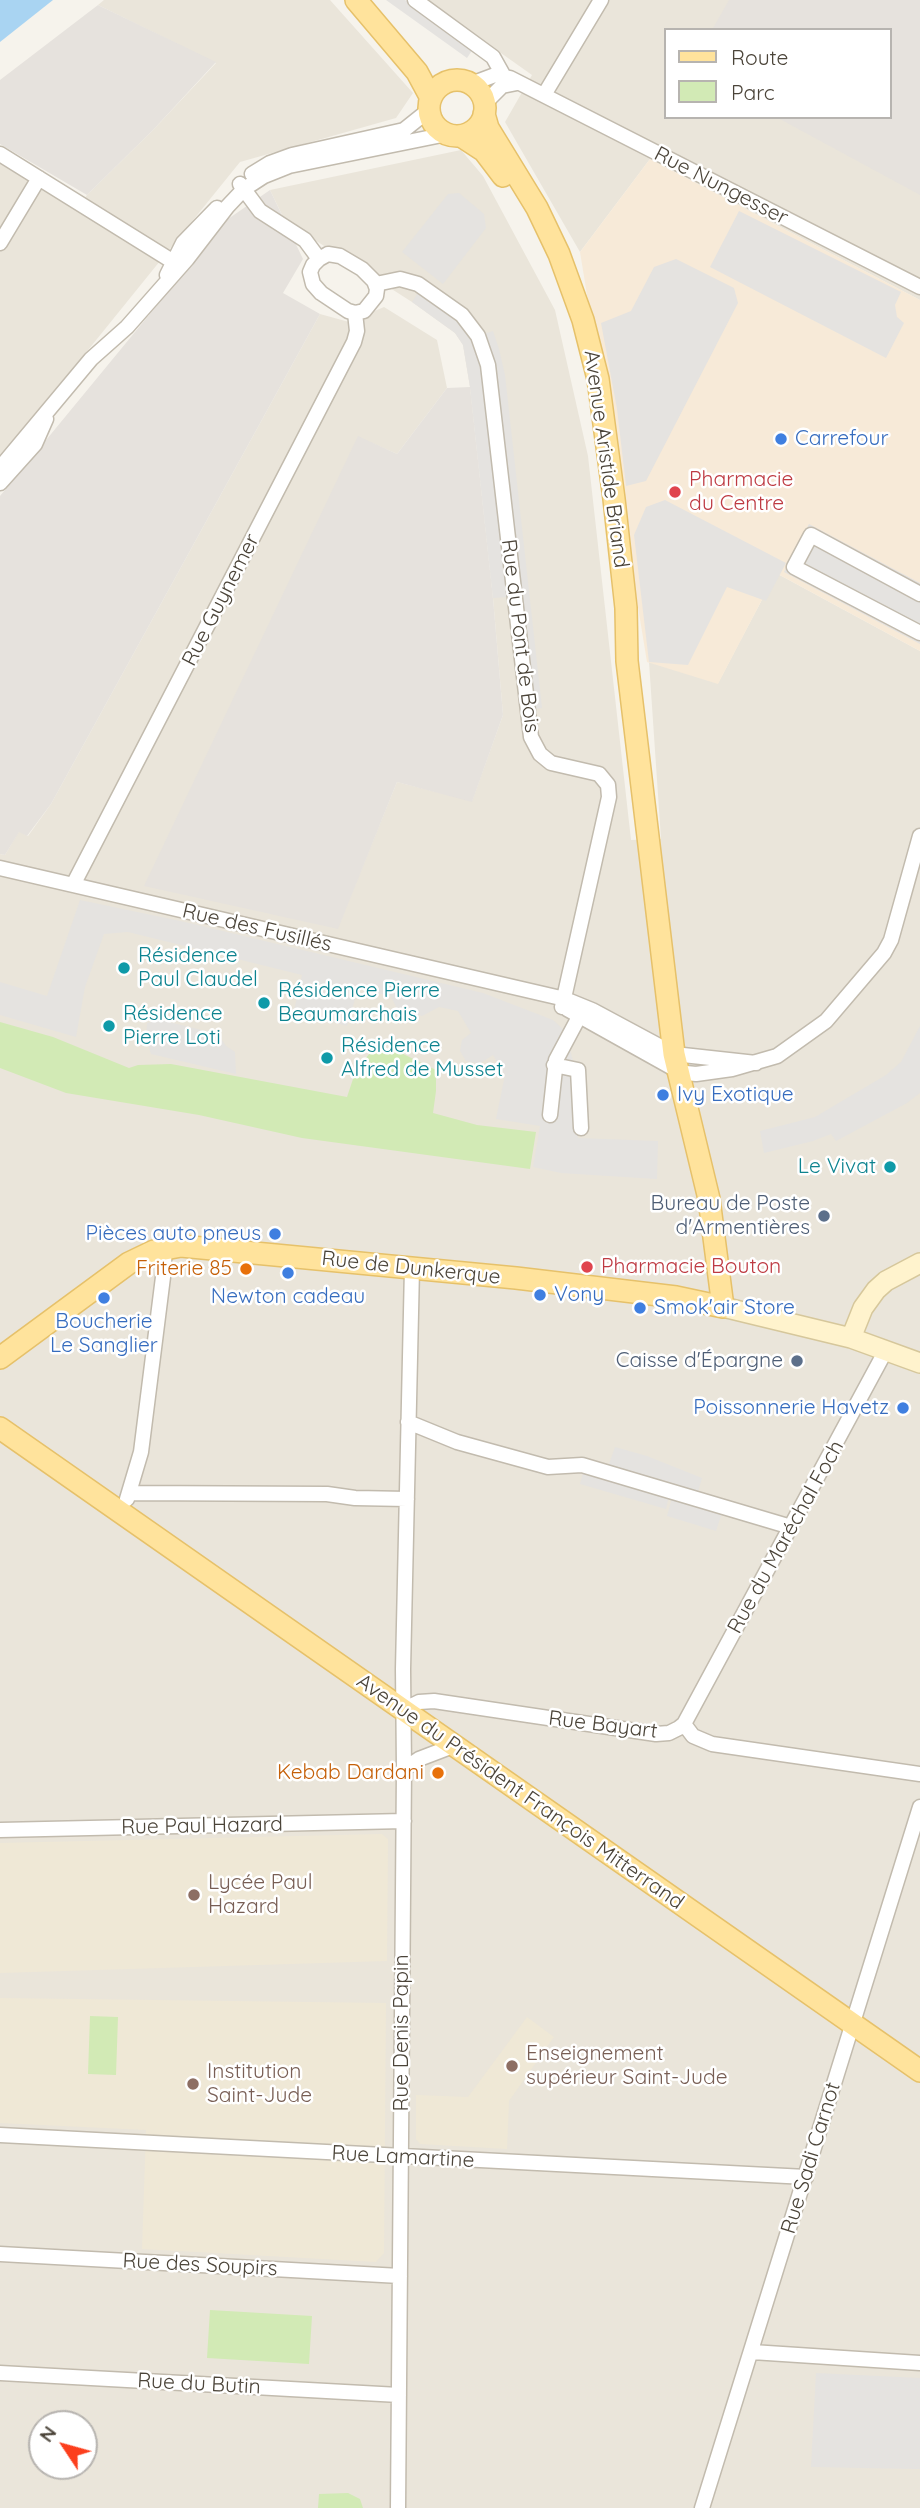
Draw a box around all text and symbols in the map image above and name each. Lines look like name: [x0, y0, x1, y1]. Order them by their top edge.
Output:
legend: [664, 28, 892, 119]
text: Route: [731, 44, 788, 70]
text: Parc: [731, 79, 775, 105]
street label: Rue Nungesser: [650, 141, 792, 231]
street label: Avenue Aristide Briand: [578, 349, 634, 569]
place label: Carrefour: [795, 426, 889, 452]
marker: Carrefour: [773, 431, 789, 447]
place label: Pharmacie du Centre: [689, 467, 793, 517]
marker: Pharmacie du Centre: [667, 484, 683, 500]
street label: Rue Guynemer: [177, 530, 265, 670]
street label: Rue du Pont de Bois: [496, 538, 544, 734]
street label: Rue des Fusillés: [180, 899, 334, 957]
place label: Résidence Paul Claudel: [138, 943, 258, 993]
marker: Résidence Paul Claudel: [116, 960, 132, 976]
place label: Résidence Pierre Beaumarchais: [278, 978, 440, 1028]
marker: Résidence Pierre Beaumarchais: [256, 995, 272, 1011]
place label: Résidence Pierre Loti: [123, 1001, 223, 1051]
marker: Résidence Pierre Loti: [101, 1018, 117, 1034]
place label: Résidence Alfred de Musset: [341, 1033, 503, 1083]
marker: Résidence Alfred de Musset: [319, 1050, 335, 1066]
place label: Ivy Exotique: [677, 1082, 794, 1108]
marker: Ivy Exotique: [655, 1087, 671, 1103]
place label: Le Vivat: [798, 1154, 876, 1180]
marker: Le Vivat: [882, 1159, 898, 1175]
place label: Bureau de Poste d'Armentières: [651, 1191, 810, 1241]
marker: Bureau de Poste d'Armentières: [816, 1208, 832, 1224]
place label: Pièces auto pneus: [85, 1221, 261, 1247]
marker: Pièces auto pneus: [267, 1226, 283, 1242]
street label: Rue de Dunkerque: [320, 1246, 502, 1290]
place label: Pharmacie Bouton: [601, 1254, 781, 1280]
place label: Friterie 85: [136, 1256, 232, 1282]
marker: Pharmacie Bouton: [579, 1259, 595, 1275]
marker: Friterie 85: [238, 1261, 254, 1277]
marker: Newton cadeau: [280, 1265, 296, 1281]
place label: Vony: [554, 1282, 604, 1308]
place label: Newton cadeau: [211, 1284, 365, 1310]
marker: Vony: [532, 1287, 548, 1303]
marker: Boucherie Le Sanglier: [96, 1290, 112, 1306]
place label: Smok'air Store: [654, 1295, 795, 1321]
marker: Smok'air Store: [632, 1300, 648, 1316]
place label: Boucherie Le Sanglier: [50, 1309, 158, 1359]
place label: Caisse d'Épargne: [616, 1348, 783, 1374]
marker: Caisse d'Épargne: [789, 1353, 805, 1369]
place label: Poissonnerie Havetz: [693, 1395, 889, 1421]
marker: Poissonnerie Havetz: [895, 1400, 911, 1416]
street label: Rue du Maréchal Foch: [722, 1436, 850, 1638]
street label: Avenue du Président François Mitterrand: [352, 1669, 688, 1915]
street label: Rue Bayart: [547, 1706, 659, 1744]
place label: Kebab Dardani: [277, 1760, 424, 1786]
marker: Kebab Dardani: [430, 1765, 446, 1781]
street label: Rue Paul Hazard: [121, 1812, 283, 1840]
place label: Lycée Paul Hazard: [208, 1870, 313, 1920]
marker: Lycée Paul Hazard: [186, 1887, 202, 1903]
street label: Rue Denis Papin: [389, 1954, 415, 2112]
place label: Enseignement supérieur Saint-Jude: [526, 2041, 728, 2091]
marker: Enseignement supérieur Saint-Jude: [504, 2058, 520, 2074]
place label: Institution Saint-Jude: [207, 2059, 312, 2109]
marker: Institution Saint-Jude: [185, 2076, 201, 2092]
street label: Rue Sadi Carnot: [776, 2079, 846, 2237]
street label: Rue Lamartine: [331, 2141, 475, 2173]
street label: Rue des Soupirs: [122, 2248, 278, 2282]
street label: Rue du Butin: [137, 2368, 261, 2400]
north arrow: [28, 2410, 98, 2480]
text: N: [34, 2421, 61, 2447]

